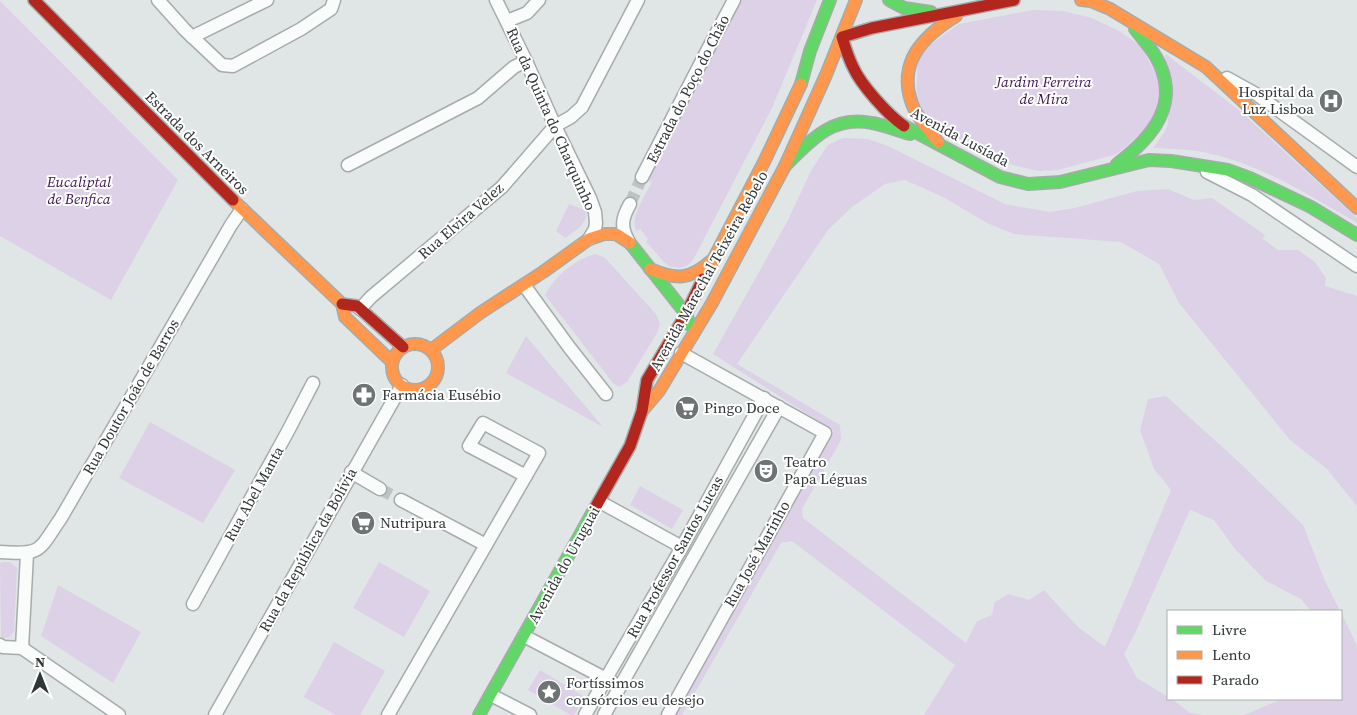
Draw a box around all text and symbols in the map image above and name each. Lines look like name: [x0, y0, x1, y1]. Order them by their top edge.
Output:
street label: Estrada do Poço do Chão: [641, 11, 734, 167]
street label: Rua da Quinta do Charquinho: [502, 24, 601, 214]
park label: Jardim Ferreira de Mira: [994, 71, 1092, 109]
place label: Hospital da Luz Lisboa: [1238, 81, 1314, 119]
street label: Estrada dos Arneiros: [141, 86, 254, 199]
hospital icon: Hospital da Luz Lisboa: [1318, 88, 1344, 114]
street label: Avenida Lusíada: [907, 102, 1014, 172]
street label: Avenida Marechal Teixeira Rebelo: [645, 167, 773, 375]
park label: Eucaliptal de Benfica: [46, 171, 112, 209]
street label: Rua Elvira Velez: [413, 177, 508, 264]
street label: Rua Doutor João de Barros: [77, 315, 184, 479]
pharmacy icon: Farmácia Eusébio: [351, 382, 377, 408]
place label: Farmácia Eusébio: [382, 384, 501, 405]
supermarket icon: Pingo Doce: [674, 395, 700, 421]
place label: Pingo Doce: [704, 397, 780, 418]
street label: Rua Abel Manta: [219, 442, 289, 545]
place label: Teatro Papa Léguas: [784, 451, 867, 489]
theatre icon: Teatro Papa Léguas: [753, 458, 779, 484]
street label: Rua da República da Bolívia: [254, 464, 362, 636]
street label: Rua Professor Santos Lucas: [621, 472, 728, 642]
street label: Rua José Marinho: [719, 497, 795, 611]
street label: Avenida do Uruguai: [523, 502, 605, 627]
supermarket icon: Nutripura: [350, 510, 376, 536]
place label: Nutripura: [380, 512, 447, 533]
legend: [1167, 610, 1342, 700]
text: Livre: [1212, 619, 1247, 640]
text: Lento: [1212, 644, 1251, 665]
north arrow: [15, 650, 65, 700]
text: N: [35, 652, 45, 672]
text: Parado: [1212, 669, 1259, 690]
place label: Fortíssimos consórcios eu desejo: [566, 672, 704, 710]
place icon: Fortíssimos consórcios eu desejo: [536, 679, 562, 705]

